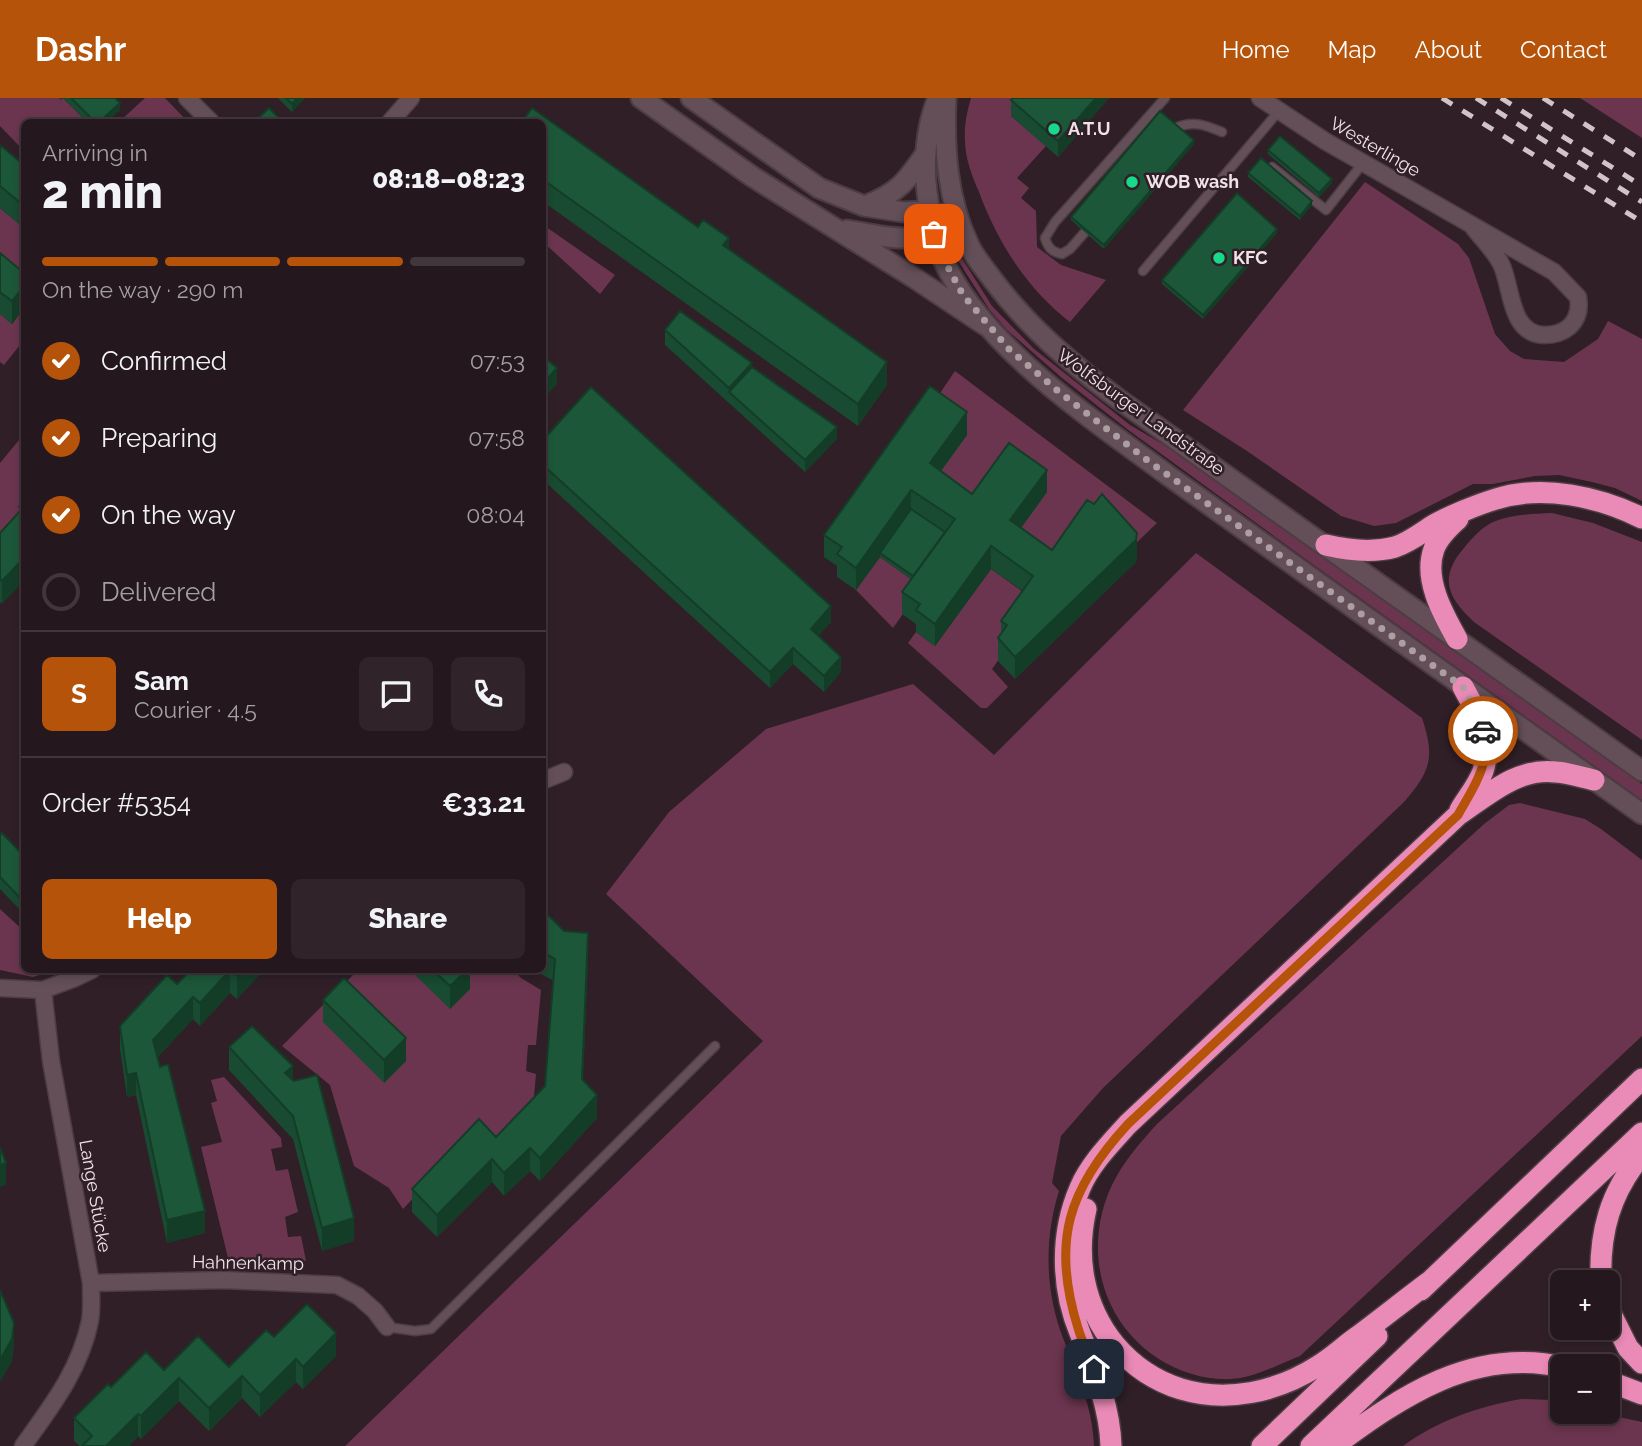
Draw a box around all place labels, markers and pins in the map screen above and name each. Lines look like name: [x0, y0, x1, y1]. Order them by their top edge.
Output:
place label: A.T.U: [1068, 118, 1110, 139]
marker: A.T.U: [1046, 121, 1062, 137]
place label: WOB wash: [1146, 171, 1239, 192]
marker: WOB wash: [1124, 174, 1140, 190]
pin: [904, 204, 964, 264]
place label: KFC: [1233, 247, 1268, 268]
marker: KFC: [1211, 250, 1227, 266]
pin: [1064, 1339, 1124, 1399]

